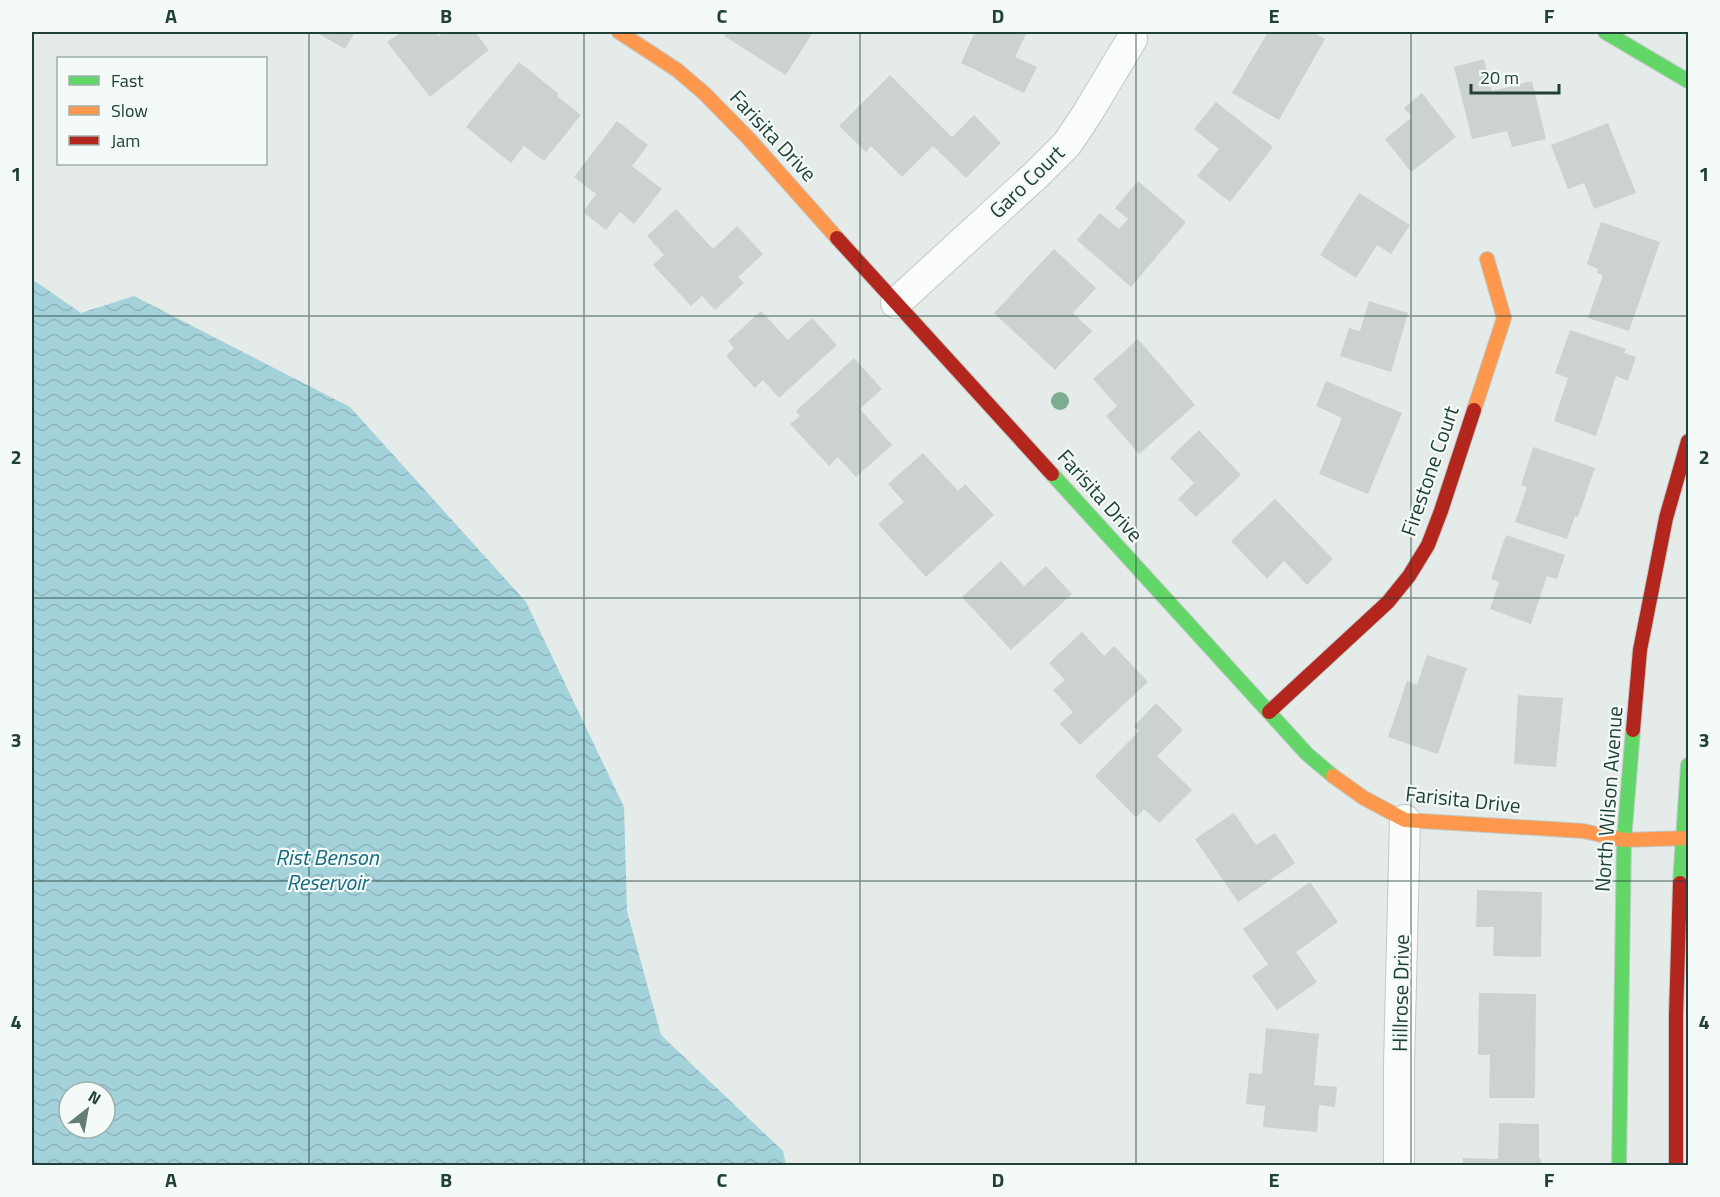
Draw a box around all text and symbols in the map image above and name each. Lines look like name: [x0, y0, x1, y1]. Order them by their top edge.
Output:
text: A: [165, 0, 177, 31]
text: B: [440, 0, 452, 31]
text: C: [717, 0, 728, 31]
text: D: [992, 0, 1004, 31]
text: E: [1268, 0, 1280, 31]
text: F: [1544, 0, 1555, 31]
legend: [57, 57, 267, 165]
scale bar: [1471, 57, 1560, 95]
text: 20 m: [1480, 64, 1519, 91]
text: Fast: [111, 67, 144, 94]
street label: Farisita Drive: [723, 82, 825, 188]
text: Slow: [111, 97, 148, 124]
text: Jam: [111, 127, 140, 154]
street label: Garo Court: [981, 137, 1072, 226]
text: 1: [10, 158, 22, 189]
text: 1: [1698, 158, 1710, 189]
street label: Firestone Court: [1392, 401, 1467, 540]
text: 2: [10, 441, 22, 472]
text: 2: [1698, 441, 1710, 472]
street label: Farisita Drive: [1050, 442, 1151, 549]
street label: North Wilson Avenue: [1586, 705, 1630, 893]
text: 3: [10, 724, 22, 755]
text: 3: [1698, 724, 1710, 755]
street label: Farisita Drive: [1404, 777, 1522, 821]
water label: Rist Benson Reservoir: [275, 840, 380, 899]
street label: Hillrose Drive: [1383, 934, 1417, 1052]
text: 4: [10, 1006, 22, 1037]
text: 4: [1698, 1006, 1710, 1037]
north arrow: [57, 1080, 117, 1140]
text: N: [84, 1084, 106, 1110]
text: A: [165, 1164, 177, 1195]
text: B: [440, 1164, 452, 1195]
text: C: [717, 1164, 728, 1195]
text: D: [992, 1164, 1004, 1195]
text: E: [1268, 1164, 1280, 1195]
text: F: [1544, 1164, 1555, 1195]

